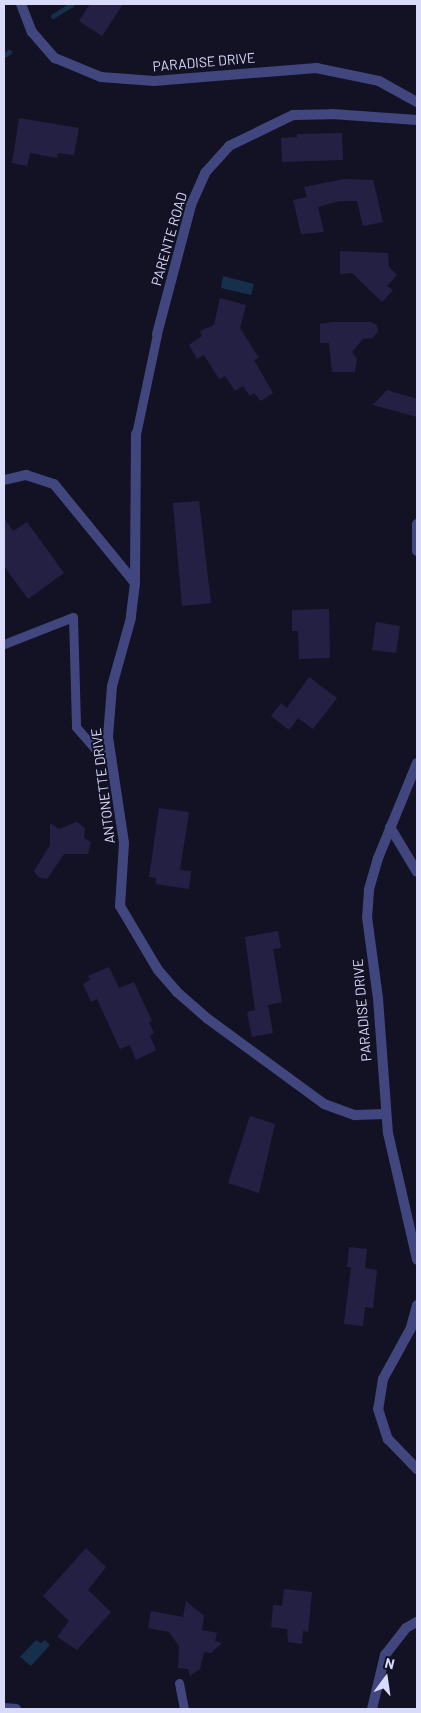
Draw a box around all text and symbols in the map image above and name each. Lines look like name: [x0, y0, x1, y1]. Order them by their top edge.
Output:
street label: PARADISE DRIVE: [152, 49, 256, 75]
street label: PARENTE ROAD: [148, 190, 190, 288]
street label: ANTONETTE DRIVE: [88, 727, 118, 845]
street label: PARADISE DRIVE: [349, 958, 375, 1062]
north arrow: [361, 1653, 411, 1703]
text: N: [383, 1654, 396, 1672]

